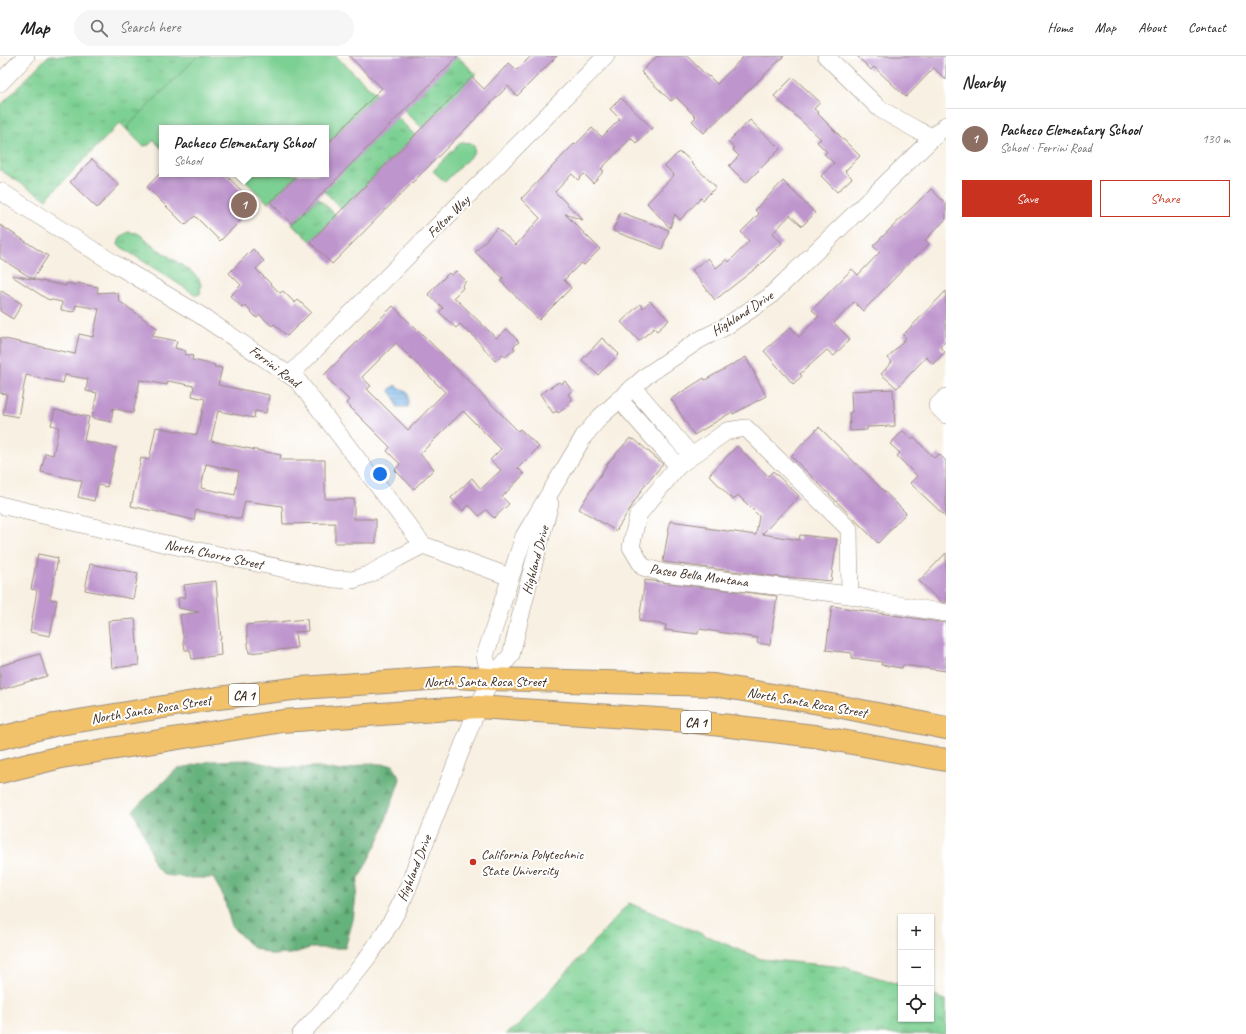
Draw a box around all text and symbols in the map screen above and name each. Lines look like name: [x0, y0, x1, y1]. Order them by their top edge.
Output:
search box: [74, 10, 354, 46]
text: Map: [20, 16, 50, 40]
icon: search: [88, 17, 110, 39]
text: Search here: [120, 18, 181, 37]
text: Home: [1047, 19, 1073, 36]
text: Map: [1095, 19, 1116, 36]
text: About: [1138, 19, 1166, 36]
text: Contact: [1188, 19, 1226, 36]
text: Nearby: [962, 72, 1005, 93]
text: Pacheco Elementary School: [1000, 121, 1141, 140]
popup: [159, 125, 329, 177]
text: 1: [972, 131, 978, 147]
text: 130 m: [1202, 131, 1230, 147]
text: Pacheco Elementary School: [174, 134, 314, 153]
text: School · Ferrini Road: [1000, 140, 1092, 156]
text: School: [174, 153, 202, 169]
button: Save: [962, 180, 1092, 217]
button: Share: [1100, 180, 1230, 217]
pin: 1: [231, 190, 257, 220]
street label: Felton Way: [424, 191, 474, 241]
street label: Highland Drive: [708, 286, 777, 340]
street label: Ferrini Road: [246, 342, 305, 392]
your location: [370, 464, 390, 484]
street label: Highland Drive: [518, 523, 553, 596]
street label: North Chorro Street: [163, 536, 267, 574]
street label: Paseo Bella Montana: [649, 560, 751, 591]
street label: North Santa Rosa Street: [424, 673, 548, 690]
road number: CA 1: [229, 684, 259, 706]
street label: North Santa Rosa Street: [746, 684, 870, 722]
street label: North Santa Rosa Street: [90, 691, 215, 727]
road number: CA 1: [681, 711, 711, 733]
street label: Highland Drive: [393, 831, 436, 904]
place label: California Polytechnic State University: [481, 846, 584, 879]
marker: California Polytechnic State University: [468, 857, 478, 867]
map controls: [898, 914, 934, 1022]
button: +: [898, 914, 934, 950]
button: −: [898, 950, 934, 986]
button: locate: [898, 986, 934, 1022]

